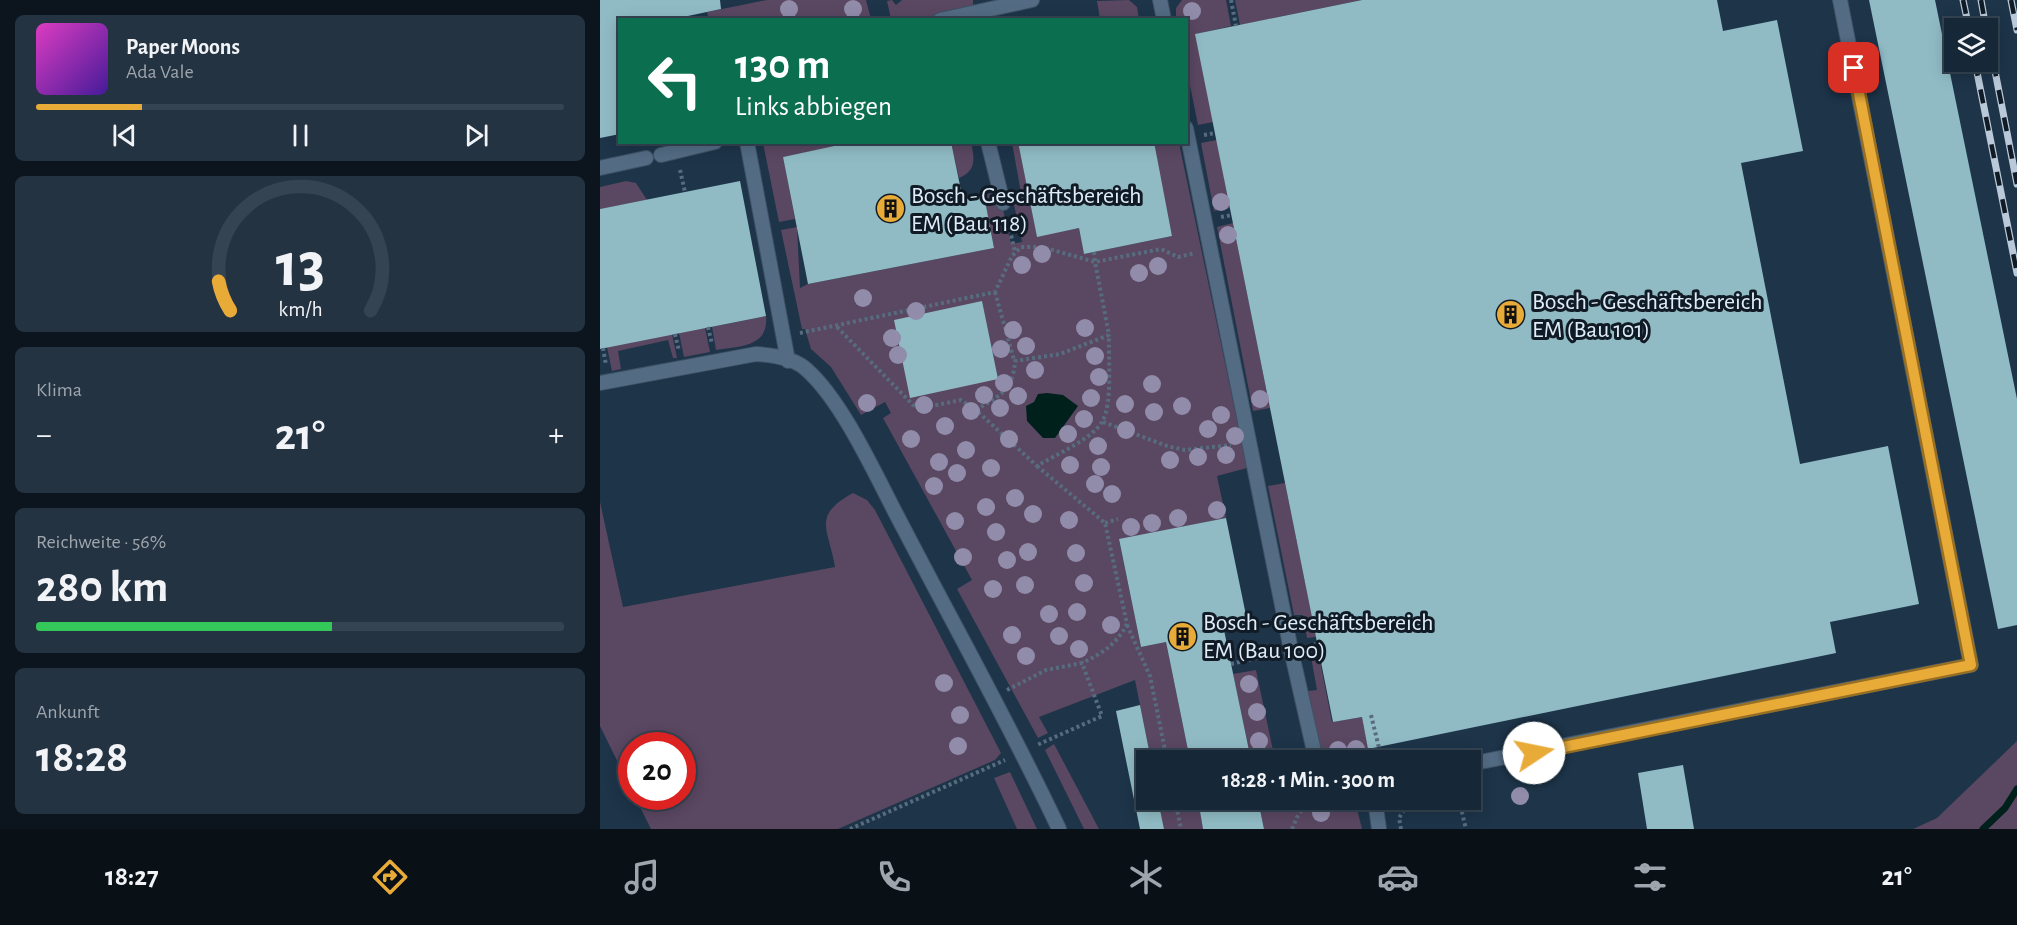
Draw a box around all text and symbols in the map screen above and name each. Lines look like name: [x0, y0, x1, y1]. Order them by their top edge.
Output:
map controls: [1944, 18, 1998, 72]
button: layers: [1944, 18, 1998, 72]
text: Paper Moons: [126, 36, 240, 58]
icon: left: [636, 42, 714, 120]
pin: [1828, 42, 1879, 93]
text: 130 m: [735, 44, 830, 86]
icon: arrive: [1837, 51, 1870, 84]
text: Ada Vale: [126, 62, 194, 82]
text: Links abbiegen: [735, 93, 892, 120]
icon: previous: [108, 119, 141, 152]
icon: pause: [284, 119, 317, 152]
icon: next: [460, 119, 493, 152]
place label: Bosch - Geschäftsbereich EM (Bau 118): [911, 184, 1141, 236]
building icon: Bosch - Geschäftsbereich EM (Bau 118): [874, 193, 906, 225]
text: 13: [275, 235, 325, 297]
place label: Bosch - Geschäftsbereich EM (Bau 101): [1532, 290, 1762, 342]
text: km/h: [278, 299, 322, 320]
building icon: Bosch - Geschäftsbereich EM (Bau 101): [1495, 299, 1527, 331]
text: Klima: [36, 380, 82, 400]
text: 21°: [275, 413, 325, 458]
text: −: [36, 419, 52, 452]
text: +: [548, 419, 564, 452]
text: Reichweite · 56%: [36, 532, 166, 552]
text: 280 km: [36, 565, 168, 610]
place label: Bosch - Geschäftsbereich EM (Bau 100): [1203, 611, 1433, 663]
building icon: Bosch - Geschäftsbereich EM (Bau 100): [1166, 620, 1198, 652]
text: Ankunft: [36, 702, 100, 722]
position arrow: [1502, 721, 1566, 785]
speed limit sign: 20: [618, 732, 696, 810]
text: 18:28: [36, 735, 128, 780]
text: 18:28 · 1 Min. · 300 m: [1222, 769, 1395, 791]
icon: directions: [369, 856, 411, 898]
icon: music: [621, 856, 663, 898]
icon: phone: [873, 856, 915, 898]
icon: climate: [1125, 856, 1167, 898]
icon: car: [1377, 856, 1419, 898]
icon: filters: [1629, 856, 1671, 898]
text: 18:27: [105, 863, 159, 890]
text: 21°: [1882, 863, 1912, 890]

